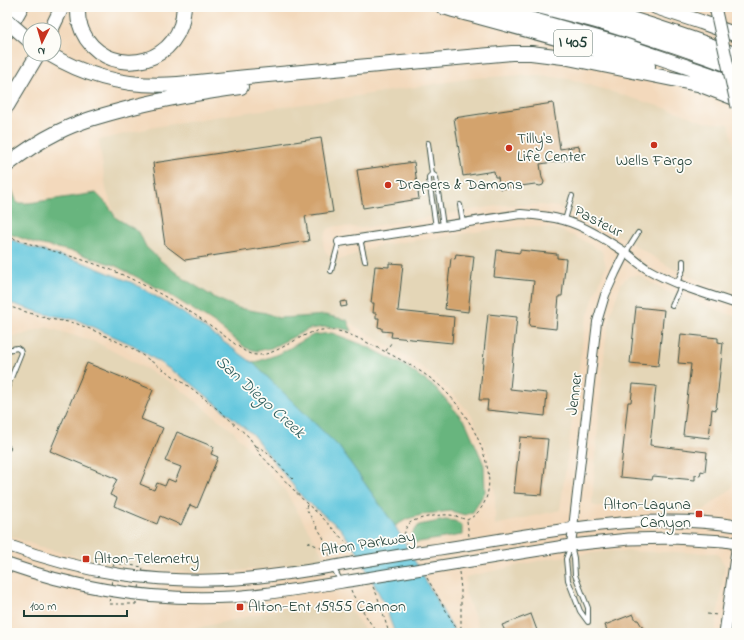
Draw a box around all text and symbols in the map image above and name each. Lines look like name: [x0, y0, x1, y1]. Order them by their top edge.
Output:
north arrow: [22, 22, 62, 62]
road number: I 405: [554, 30, 592, 56]
text: N: [37, 43, 46, 59]
place label: Tilly's Life Center: [517, 127, 586, 169]
marker: Wells Fargo: [649, 140, 659, 150]
marker: Tilly's Life Center: [504, 143, 514, 153]
place label: Wells Fargo: [616, 149, 692, 173]
place label: Drapers & Damons: [395, 173, 523, 197]
marker: Drapers & Damons: [383, 180, 393, 190]
street label: Pasteur: [570, 200, 627, 244]
water label: San Diego Creek: [209, 350, 312, 446]
street label: Jenner: [560, 371, 590, 417]
place label: Alton-Laguna Canyon: [603, 493, 691, 535]
marker: Alton-Laguna Canyon: [694, 509, 704, 519]
street label: Alton Parkway: [319, 525, 417, 563]
place label: Alton-Telemetry: [94, 547, 199, 571]
marker: Alton-Telemetry: [81, 554, 91, 564]
scale bar: [24, 592, 127, 618]
place label: Alton-Ent 15955 Cannon: [248, 595, 406, 619]
text: 100 m: [30, 598, 57, 616]
marker: Alton-Ent 15955 Cannon: [235, 602, 245, 612]

